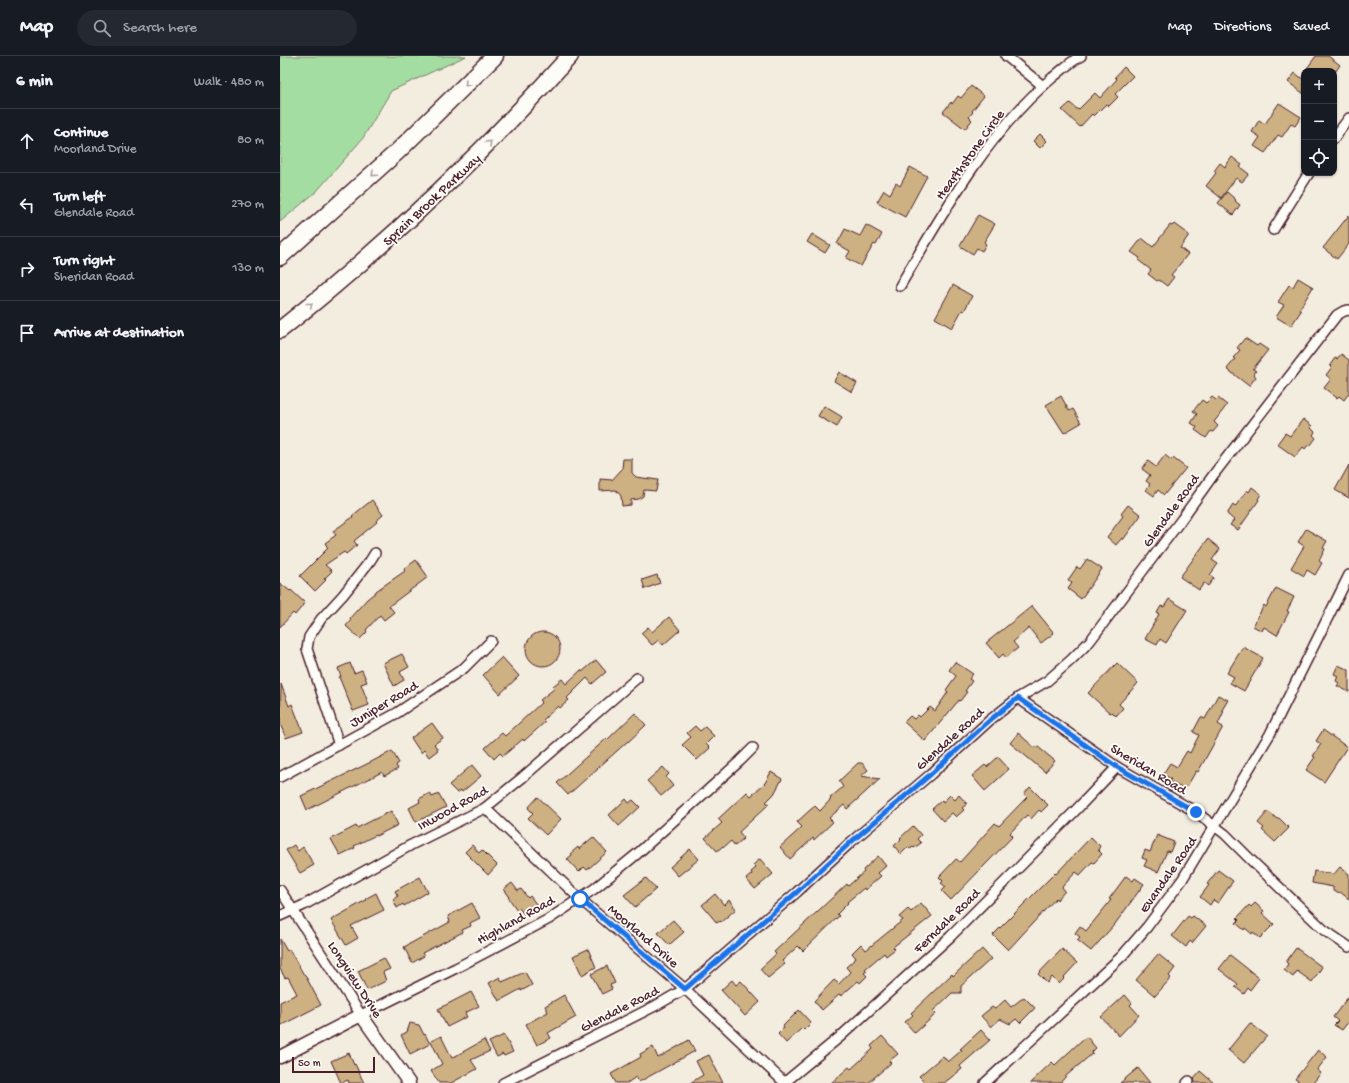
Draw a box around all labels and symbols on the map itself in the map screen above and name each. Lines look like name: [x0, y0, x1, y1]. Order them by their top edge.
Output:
one-way arrow: [464, 79, 472, 87]
street label: Hearthstone Circle: [933, 107, 1010, 204]
one-way arrow: [484, 140, 492, 148]
street label: Sprain Brook Parkway: [380, 151, 485, 251]
one-way arrow: [371, 169, 379, 177]
one-way arrow: [306, 303, 313, 310]
street label: Glendale Road: [1140, 470, 1205, 551]
street label: Juniper Road: [347, 677, 423, 732]
street label: Glendale Road: [913, 704, 990, 775]
street label: Sheridan Road: [1107, 741, 1190, 800]
street label: Inwood Road: [415, 782, 493, 835]
route end: [1187, 803, 1205, 821]
street label: Evandale Road: [1136, 832, 1203, 917]
street label: Ferndale Road: [910, 885, 986, 959]
route start: [571, 890, 589, 908]
street label: Highland Road: [474, 892, 560, 949]
street label: Moorland Drive: [603, 901, 682, 973]
street label: Longview Drive: [323, 939, 385, 1023]
street label: Glendale Road: [578, 982, 664, 1037]
scale bar: [292, 1055, 375, 1074]

